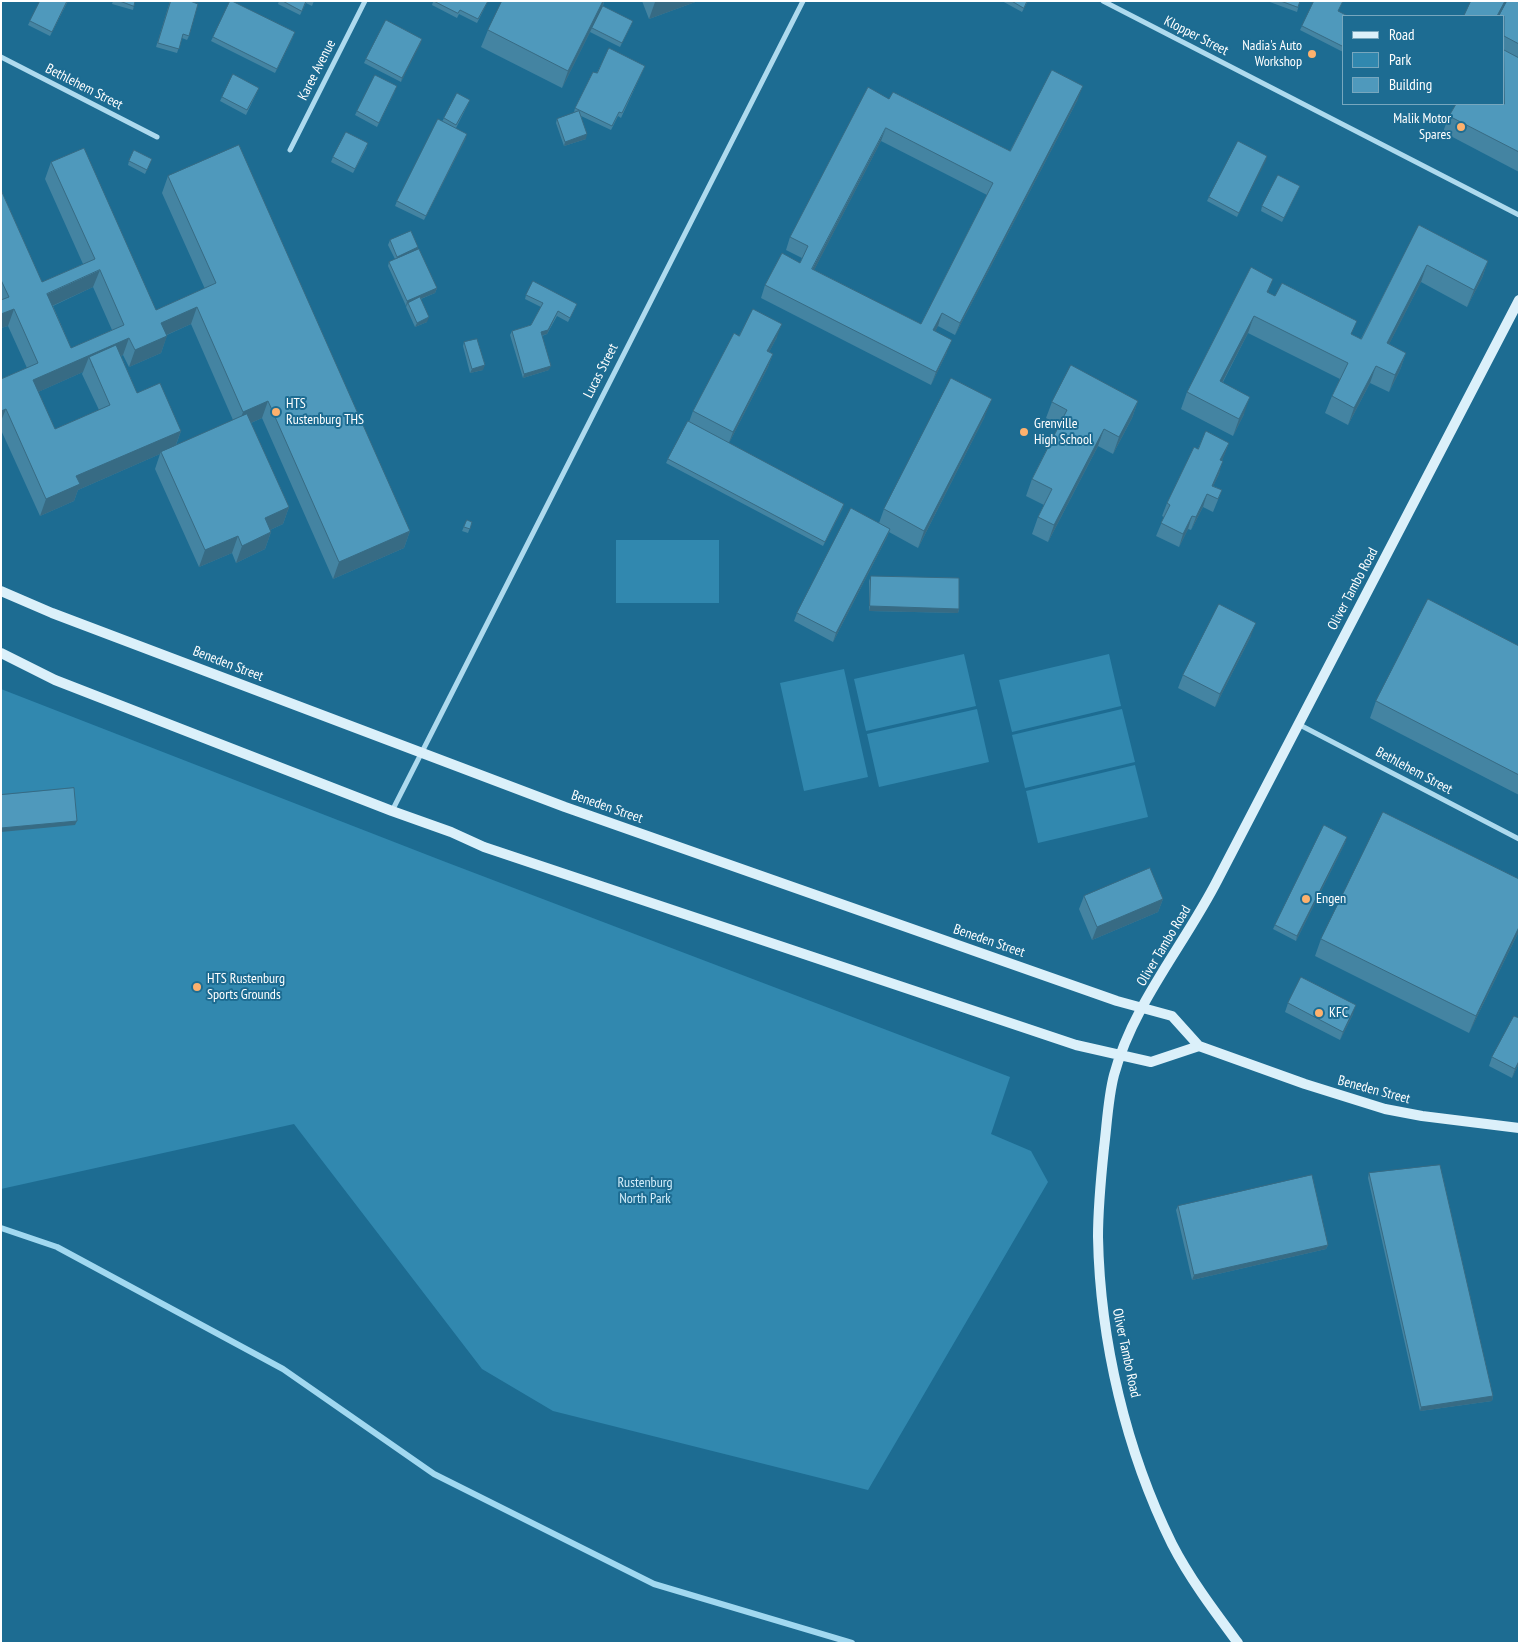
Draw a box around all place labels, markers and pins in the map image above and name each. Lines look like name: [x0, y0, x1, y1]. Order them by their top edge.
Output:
place label: Nadia's Auto Workshop: [1242, 38, 1302, 70]
marker: Nadia's Auto Workshop: [1306, 48, 1318, 60]
place label: Malik Motor Spares: [1393, 111, 1451, 144]
marker: Malik Motor Spares: [1455, 121, 1467, 133]
place label: HTS Rustenburg THS: [286, 396, 364, 428]
marker: HTS Rustenburg THS: [270, 406, 282, 418]
place label: Grenville High School: [1034, 416, 1092, 448]
marker: Grenville High School: [1018, 426, 1030, 438]
place label: Engen: [1316, 891, 1346, 907]
marker: Engen: [1300, 893, 1312, 905]
place label: HTS Rustenburg Sports Grounds: [207, 971, 285, 1004]
marker: HTS Rustenburg Sports Grounds: [191, 981, 203, 993]
place label: KFC: [1329, 1005, 1348, 1021]
marker: KFC: [1313, 1007, 1325, 1019]

